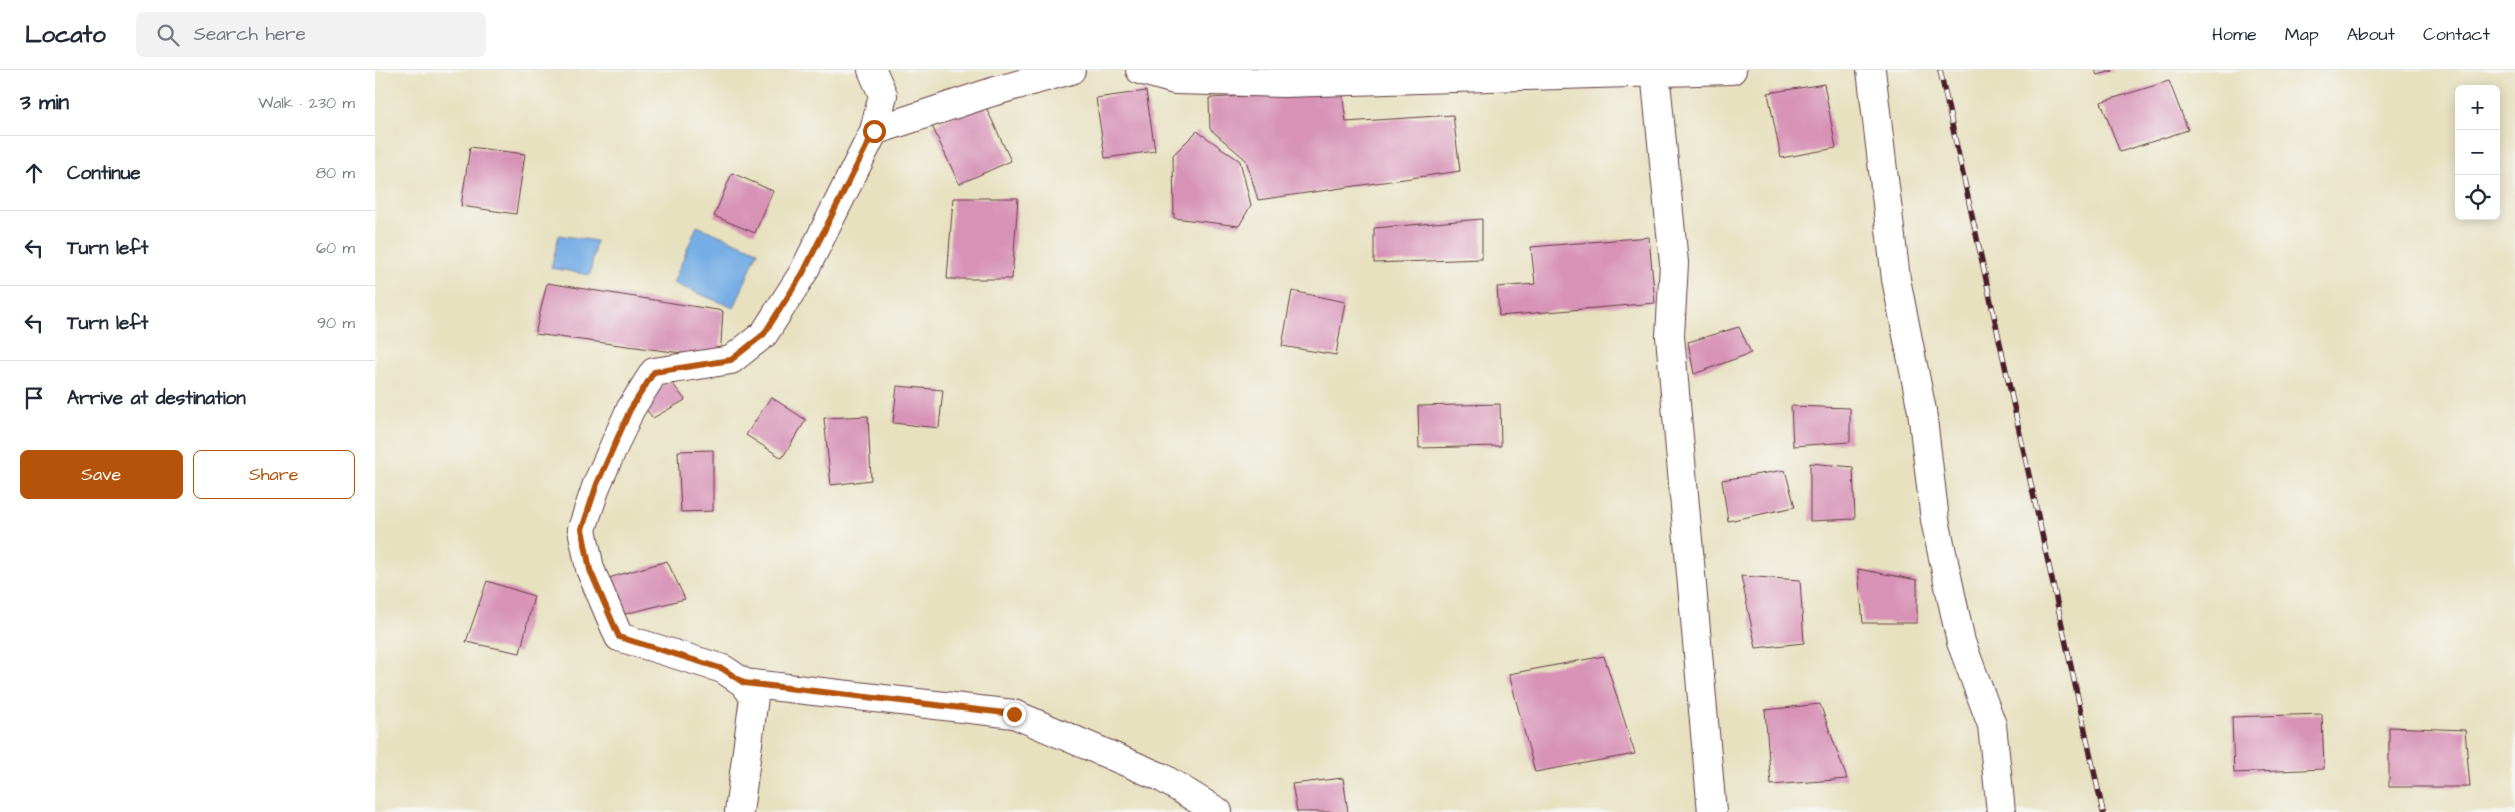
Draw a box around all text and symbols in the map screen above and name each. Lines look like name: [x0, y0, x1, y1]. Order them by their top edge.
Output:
search box: [136, 12, 486, 57]
text: Locato: [25, 18, 106, 52]
icon: search: [154, 21, 182, 49]
text: Search here: [194, 21, 306, 48]
text: Home: [2212, 22, 2257, 47]
text: Map: [2285, 22, 2319, 47]
text: About: [2347, 22, 2395, 47]
text: Contact: [2423, 22, 2490, 47]
map controls: [2455, 85, 2500, 220]
button: +: [2455, 85, 2500, 130]
text: 3 min: [20, 88, 69, 117]
text: Walk · 230 m: [258, 92, 355, 114]
route start: [863, 120, 886, 143]
button: −: [2455, 130, 2500, 175]
icon: ahead: [20, 159, 48, 187]
text: Continue: [67, 160, 141, 187]
text: 80 m: [316, 162, 355, 184]
button: locate: [2455, 175, 2500, 220]
icon: left: [20, 234, 48, 262]
text: Turn left: [67, 235, 148, 262]
text: 60 m: [316, 237, 355, 259]
icon: left: [20, 309, 48, 337]
text: Turn left: [67, 310, 148, 337]
text: 90 m: [317, 312, 355, 334]
icon: arrive: [20, 384, 48, 412]
text: Arrive at destination: [67, 385, 246, 412]
button: Save: [20, 450, 183, 499]
button: Share: [193, 450, 355, 499]
route end: [1003, 703, 1026, 726]

